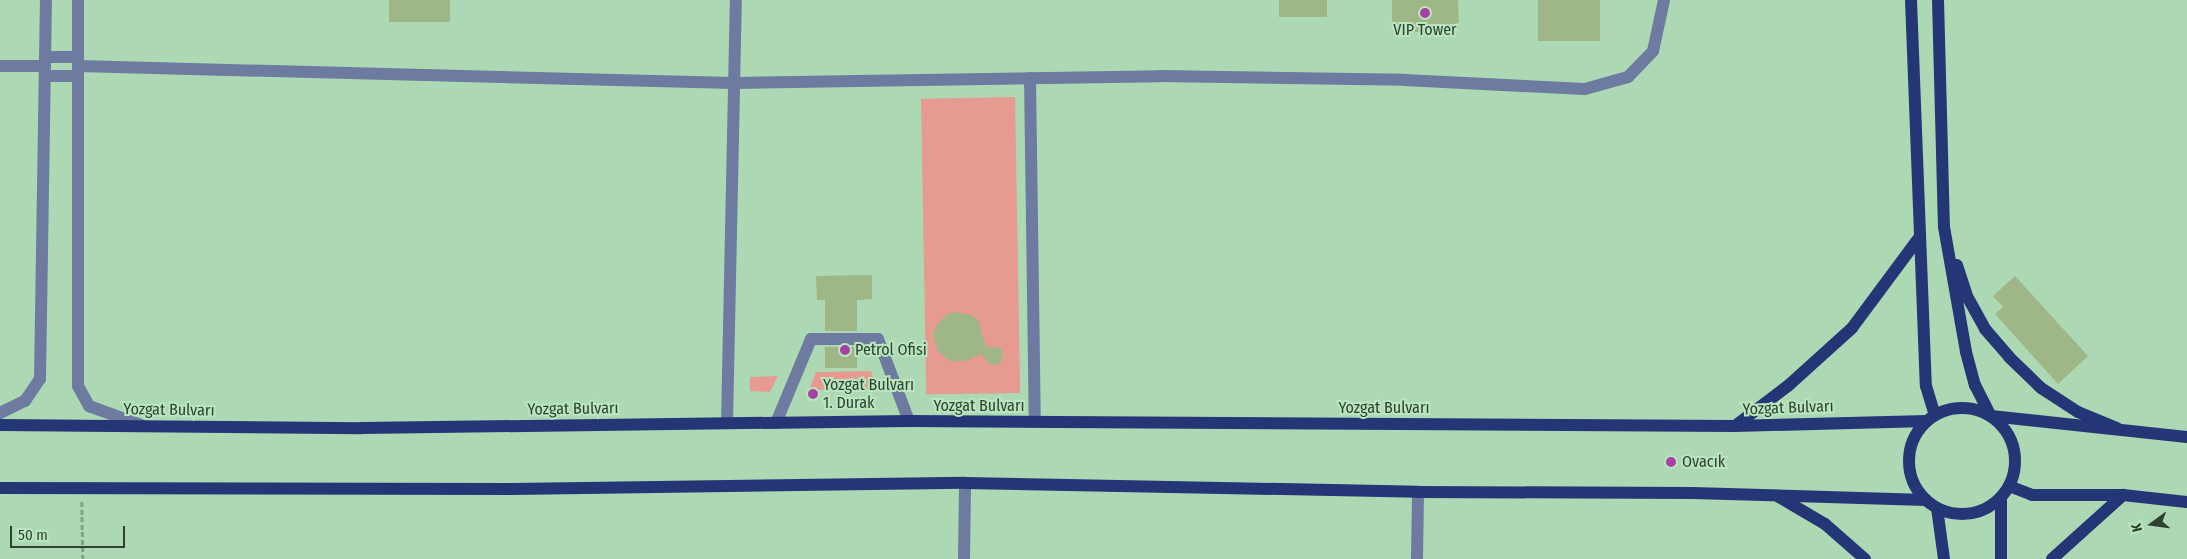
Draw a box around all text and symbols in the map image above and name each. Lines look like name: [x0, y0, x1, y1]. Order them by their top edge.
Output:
marker: VIP Tower: [1419, 7, 1431, 19]
place label: VIP Tower: [1393, 20, 1457, 40]
place label: Petrol Ofisi: [855, 340, 927, 360]
marker: Petrol Ofisi: [839, 344, 851, 356]
place label: Yozgat Bulvarı 1. Durak: [823, 375, 914, 413]
marker: Yozgat Bulvarı 1. Durak: [807, 388, 819, 400]
street label: Yozgat Bulvarı: [933, 396, 1025, 416]
street label: Yozgat Bulvarı: [1742, 397, 1834, 419]
street label: Yozgat Bulvarı: [1338, 398, 1430, 418]
street label: Yozgat Bulvarı: [527, 399, 619, 419]
street label: Yozgat Bulvarı: [123, 400, 215, 420]
place label: Ovacık: [1682, 452, 1725, 472]
marker: Ovacık: [1664, 455, 1678, 469]
north arrow: [2127, 499, 2177, 549]
scale bar: [12, 516, 128, 548]
text: K: [2128, 522, 2146, 534]
text: 50 m: [18, 526, 48, 544]

